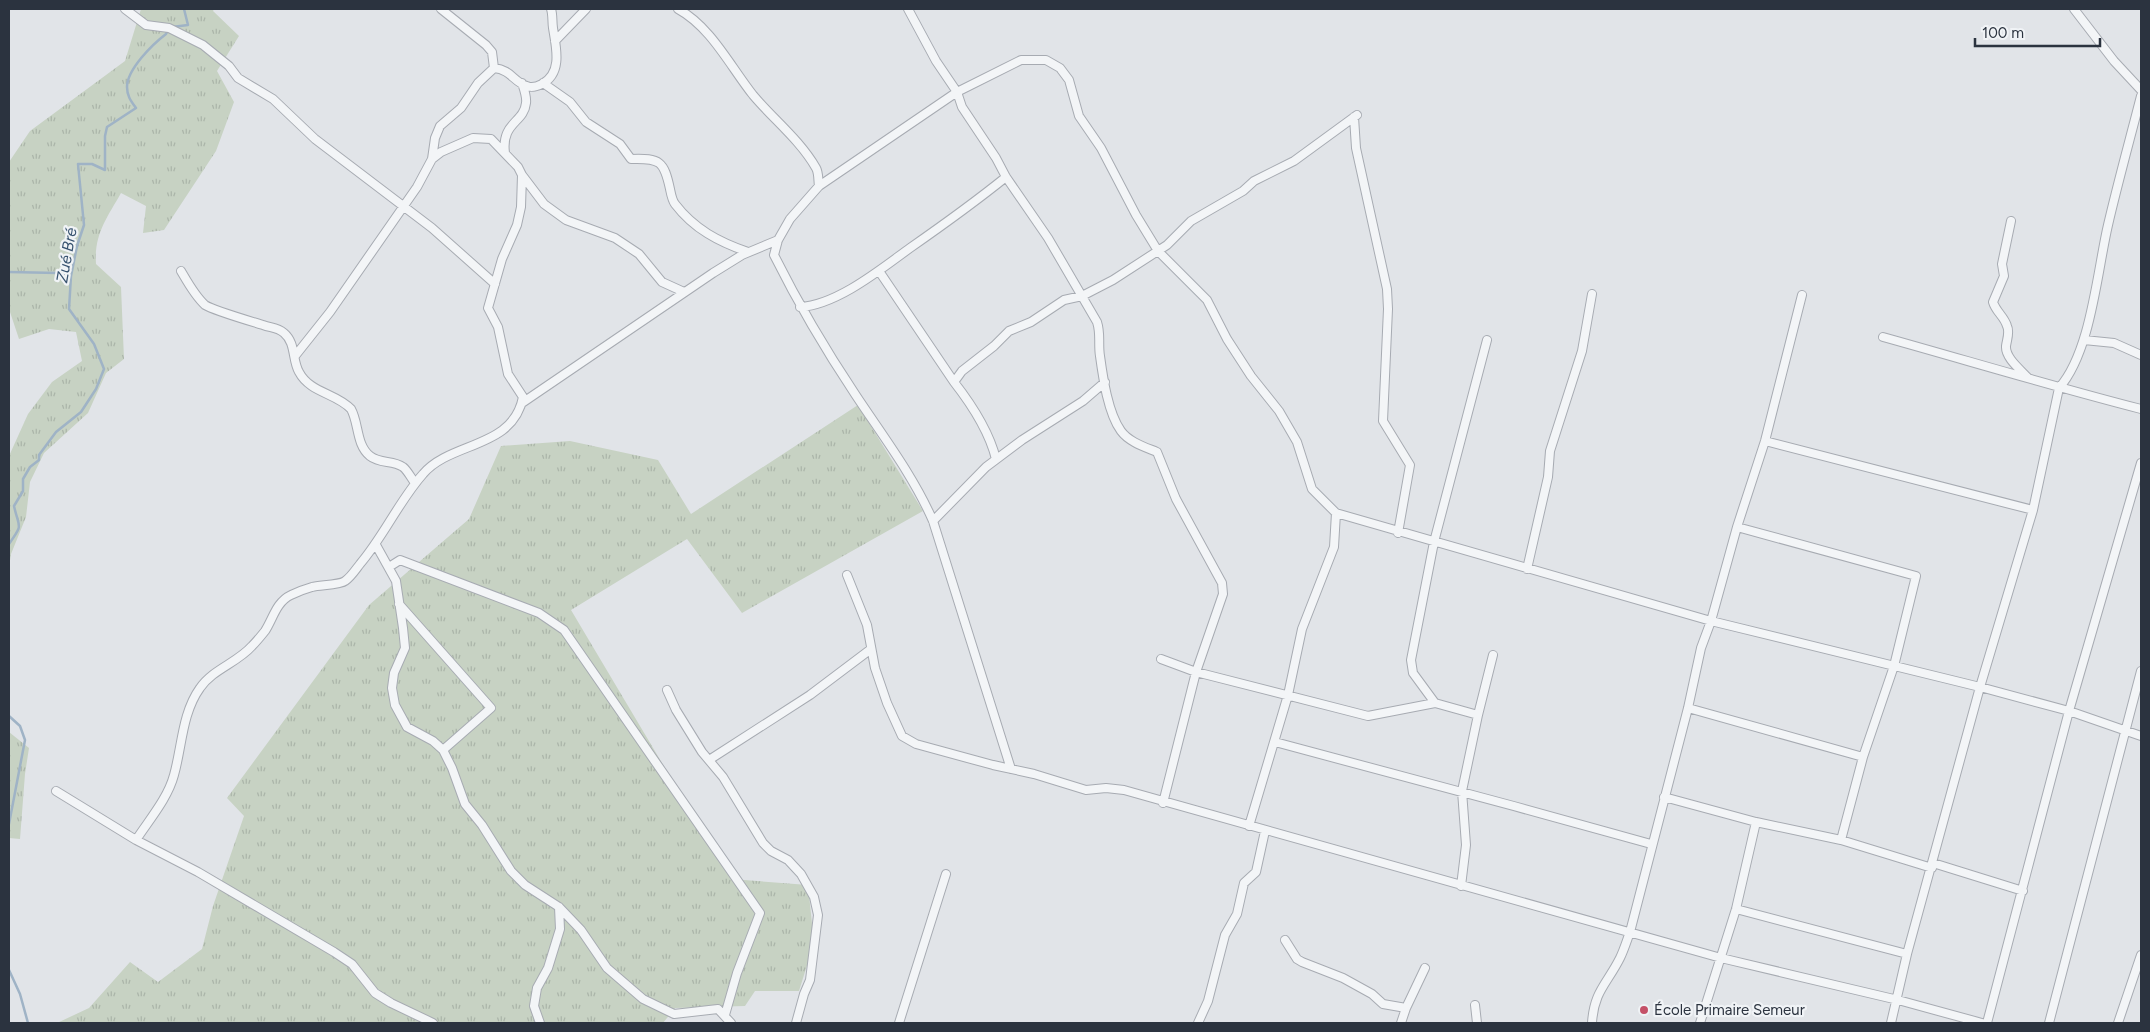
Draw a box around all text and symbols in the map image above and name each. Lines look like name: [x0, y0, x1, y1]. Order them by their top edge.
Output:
scale bar: [1975, 15, 2100, 47]
text: 100 m: [1982, 24, 2024, 42]
water label: Zué Bré: [52, 226, 81, 284]
place label: École Primaire Semeur: [1654, 1001, 1805, 1019]
marker: École Primaire Semeur: [1638, 1004, 1650, 1016]

